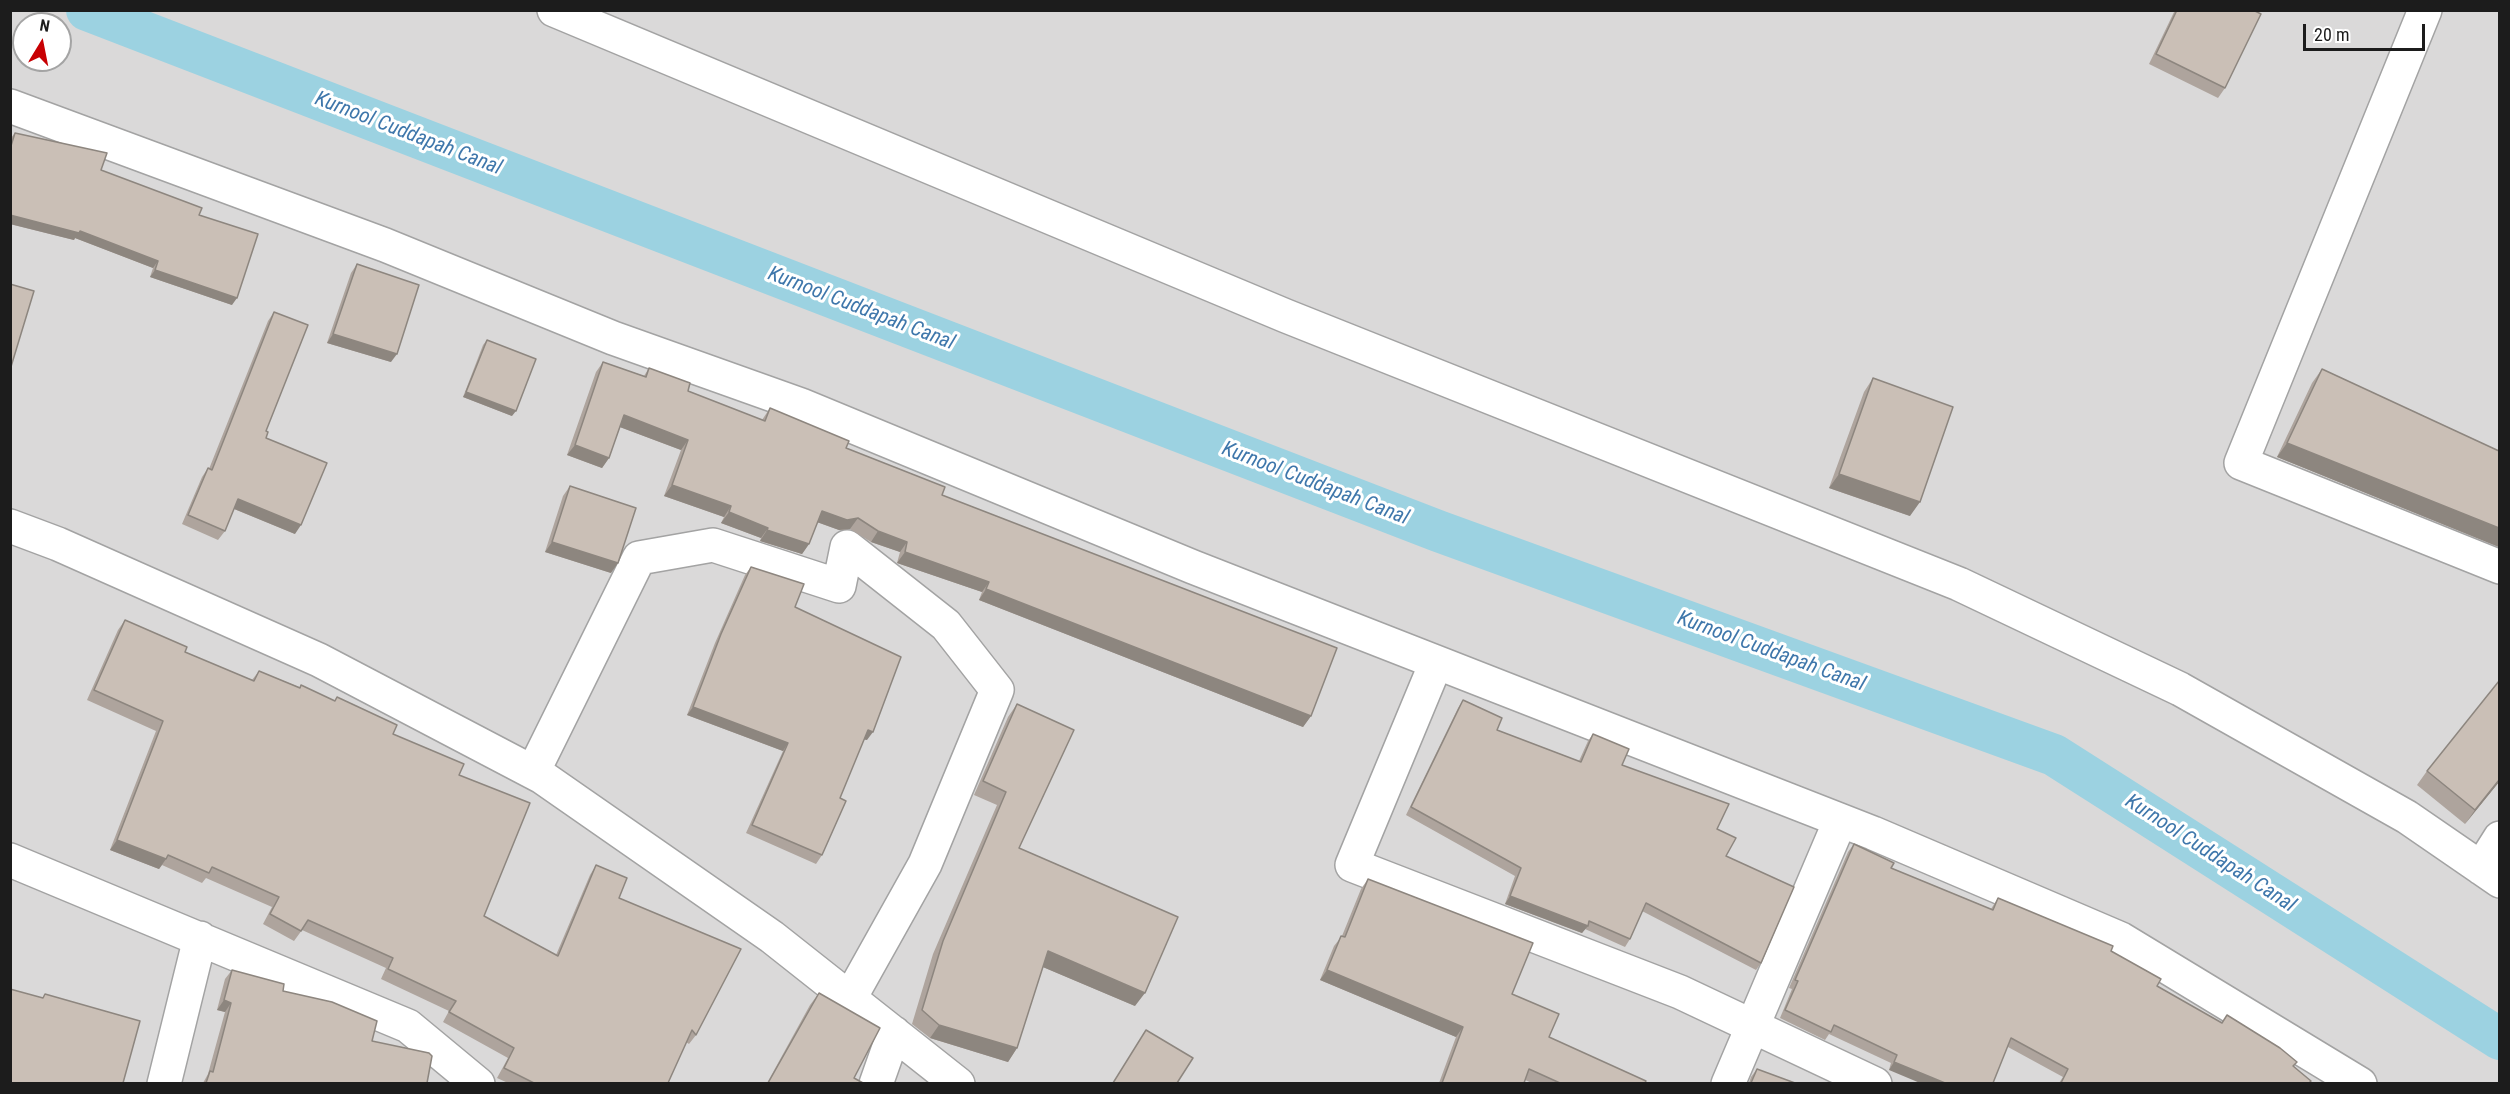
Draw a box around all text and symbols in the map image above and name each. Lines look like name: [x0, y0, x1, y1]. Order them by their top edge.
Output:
north arrow: [12, 12, 72, 72]
scale bar: [2306, 12, 2428, 50]
text: N: [38, 16, 51, 36]
text: 20 m: [2314, 24, 2349, 45]
water label: Kurnool Cuddapah Canal: [311, 87, 505, 181]
water label: Kurnool Cuddapah Canal: [764, 262, 958, 356]
water label: Kurnool Cuddapah Canal: [1218, 437, 1412, 531]
water label: Kurnool Cuddapah Canal: [1674, 606, 1868, 698]
water label: Kurnool Cuddapah Canal: [2120, 789, 2300, 919]

